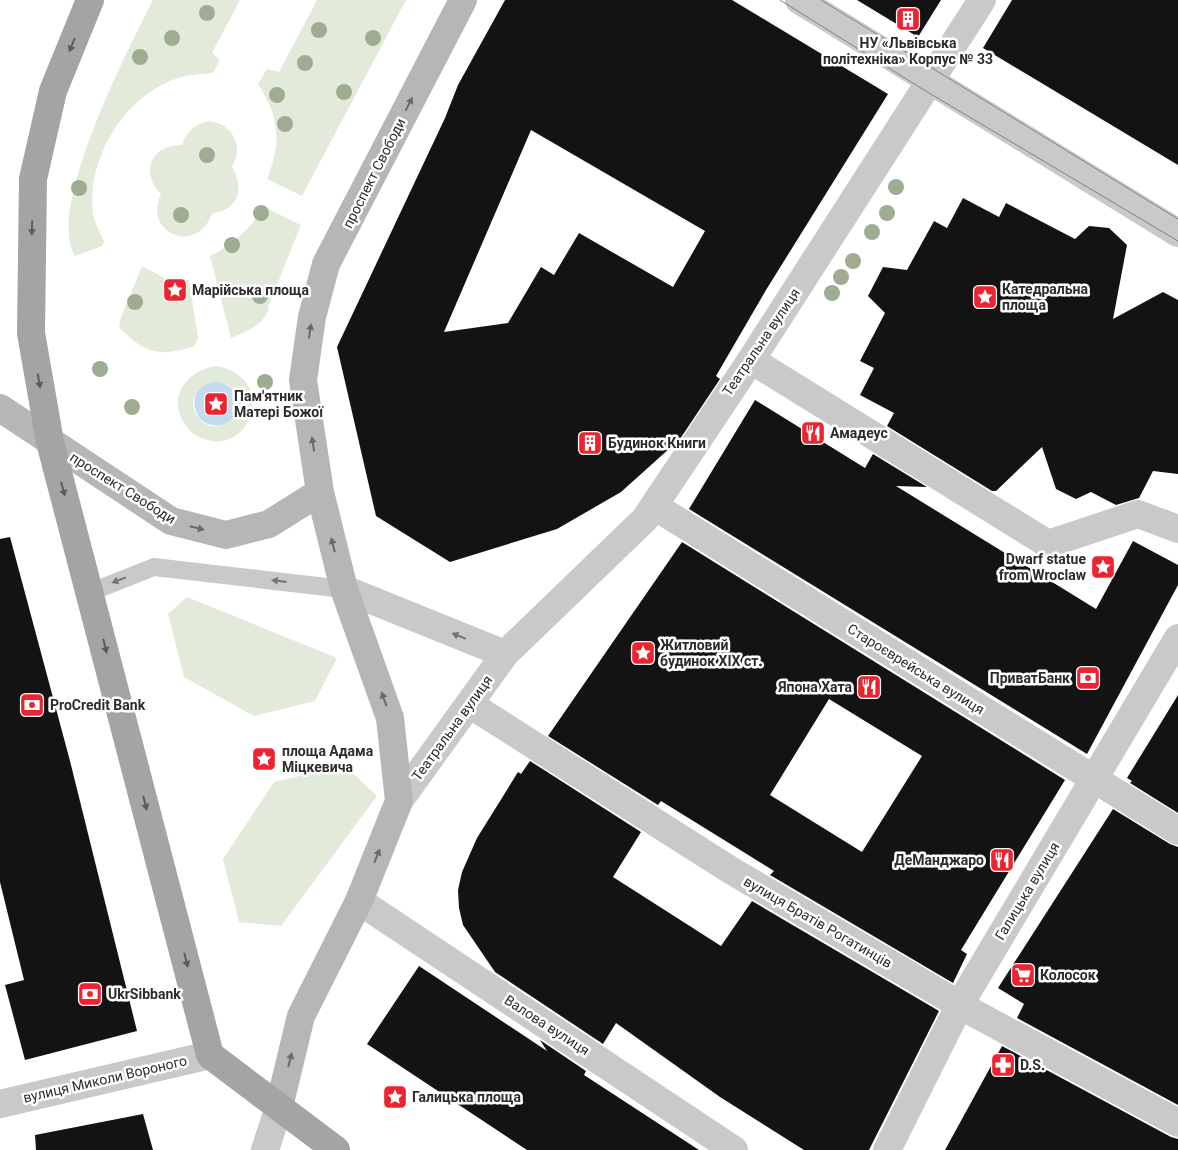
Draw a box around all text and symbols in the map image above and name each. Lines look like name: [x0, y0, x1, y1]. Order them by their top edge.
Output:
building icon: НУ «Львівська політехніка» Корпус № 33: [895, 6, 921, 32]
place label: НУ «Львівська політехніка» Корпус № 33: [823, 35, 993, 67]
one-way arrow: [67, 38, 75, 52]
one-way arrow: [405, 97, 414, 110]
street label: проспект Свободи: [339, 115, 409, 231]
one-way arrow: [28, 220, 36, 236]
place icon: Марійська площа: [162, 277, 188, 303]
place label: Катедральна площа: [1002, 281, 1088, 313]
place label: Марійська площа: [192, 282, 310, 298]
place icon: Катедральна площа: [972, 284, 998, 310]
street label: Театральна вулиця: [719, 285, 803, 399]
one-way arrow: [306, 323, 314, 339]
one-way arrow: [36, 373, 44, 389]
place label: Пам'ятник Матері Божої: [234, 388, 324, 420]
place icon: Пам'ятник Матері Божої: [203, 391, 229, 417]
restaurant icon: Амадеус: [800, 420, 826, 446]
place label: Амадеус: [830, 425, 888, 441]
building icon: Будинок Книги: [577, 430, 603, 456]
place label: Будинок Книги: [608, 435, 706, 451]
one-way arrow: [309, 436, 317, 452]
street label: проспект Свободи: [67, 449, 179, 527]
one-way arrow: [59, 481, 67, 496]
one-way arrow: [189, 524, 204, 532]
one-way arrow: [329, 537, 337, 552]
place label: Dwarf statue from Wroclaw: [999, 551, 1087, 583]
place icon: Dwarf statue from Wroclaw: [1090, 554, 1116, 580]
one-way arrow: [112, 577, 127, 585]
one-way arrow: [270, 577, 286, 585]
street label: Староєврейська вулиця: [845, 620, 987, 718]
one-way arrow: [451, 632, 466, 640]
place label: Житловий будинок XIX ст.: [660, 637, 762, 669]
one-way arrow: [101, 638, 109, 653]
place icon: Житловий будинок XIX ст.: [630, 640, 656, 666]
bank icon: ПриватБанк: [1075, 665, 1101, 691]
place label: ПриватБанк: [990, 670, 1070, 686]
street label: Театральна вулиця: [408, 672, 496, 784]
restaurant icon: Япона Хата: [856, 674, 882, 700]
place label: Япона Хата: [777, 679, 853, 695]
one-way arrow: [380, 691, 388, 706]
bank icon: ProCredit Bank: [19, 692, 45, 718]
place label: ProCredit Bank: [50, 697, 146, 713]
place label: площа Адама Міцкевича: [282, 743, 374, 775]
place icon: площа Адама Міцкевича: [251, 746, 277, 772]
one-way arrow: [141, 795, 149, 811]
street label: Галицька вулиця: [992, 839, 1062, 943]
restaurant icon: ДеМанджаро: [989, 847, 1015, 873]
one-way arrow: [373, 848, 381, 863]
place label: ДеМанджаро: [894, 852, 984, 868]
street label: вулиця Братів Рогатинців: [741, 873, 895, 971]
one-way arrow: [182, 953, 190, 968]
supermarket icon: Колосок: [1010, 962, 1036, 988]
place label: Колосок: [1040, 967, 1096, 983]
bank icon: UkrSibbank: [77, 981, 103, 1007]
place label: UkrSibbank: [108, 986, 181, 1002]
street label: Валова вулиця: [502, 992, 592, 1058]
street label: вулиця Миколи Вороного: [22, 1052, 188, 1106]
one-way arrow: [286, 1052, 294, 1067]
pharmacy icon: D.S.: [990, 1052, 1016, 1078]
place label: D.S.: [1020, 1057, 1045, 1073]
place icon: Галицька площа: [382, 1084, 408, 1110]
place label: Галицька площа: [412, 1089, 521, 1105]

